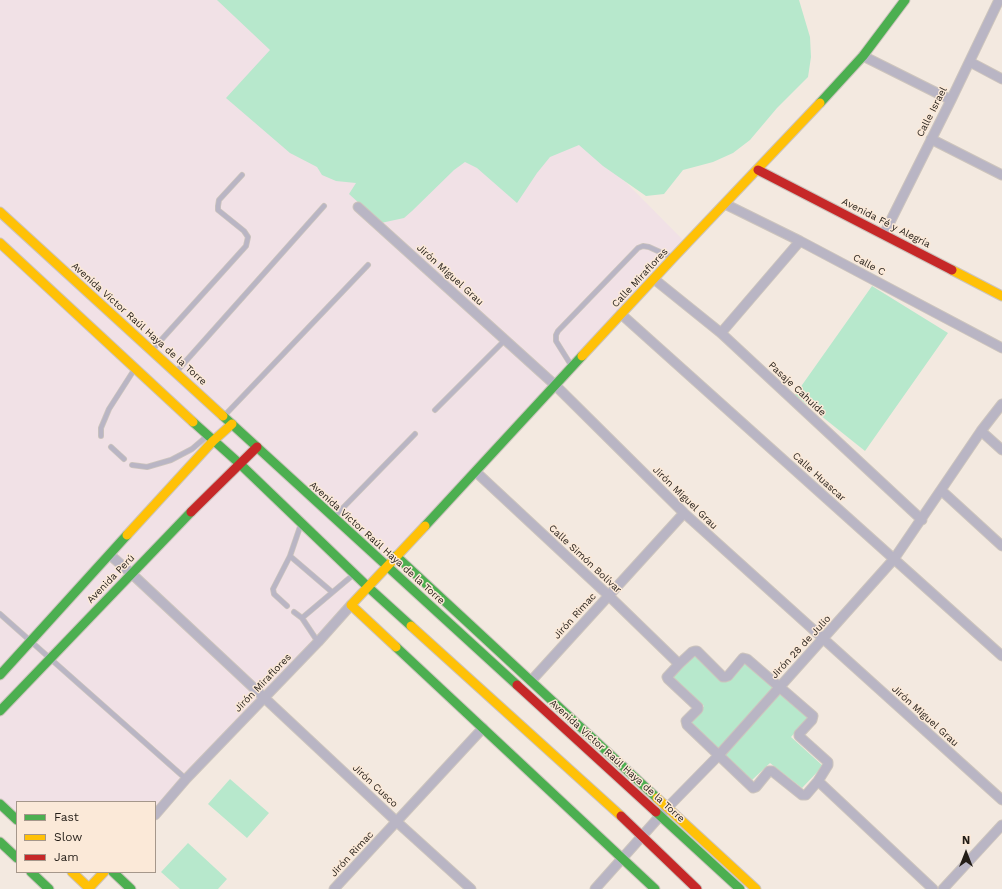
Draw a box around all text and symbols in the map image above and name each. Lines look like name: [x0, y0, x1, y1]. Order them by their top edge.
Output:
street label: Calle Israel: [914, 85, 950, 139]
street label: Avenida Fé y Alegría: [840, 195, 932, 251]
street label: Jirón Miguel Grau: [414, 242, 486, 308]
street label: Calle Miraflores: [610, 246, 670, 310]
street label: Calle C: [851, 252, 887, 278]
street label: Avenida Victor Raúl Haya de la Torre: [69, 260, 209, 388]
street label: Pasaje Cahuide: [766, 359, 828, 419]
street label: Calle Huascar: [790, 450, 848, 504]
street label: Jirón Miguel Grau: [650, 464, 720, 532]
street label: Avenida Victor Raúl Haya de la Torre: [307, 479, 447, 607]
street label: Calle Simón Bolívar: [546, 522, 624, 596]
street label: Avenida Perú: [85, 552, 137, 606]
street label: Jirón Rimac: [551, 590, 599, 642]
street label: Jirón 28 de Julio: [769, 613, 833, 681]
street label: Jirón Miraflores: [232, 651, 294, 715]
street label: Jirón Miguel Grau: [889, 683, 961, 749]
street label: Avenida Victor Raúl Haya de la Torre: [547, 697, 687, 825]
street label: Jirón Cusco: [350, 762, 400, 810]
legend: [16, 801, 156, 873]
text: Fast: [54, 810, 79, 824]
street label: Jirón Rimac: [328, 829, 376, 879]
text: Slow: [54, 830, 82, 844]
north arrow: [946, 833, 986, 873]
text: N: [962, 834, 970, 847]
text: Jam: [54, 850, 79, 864]

